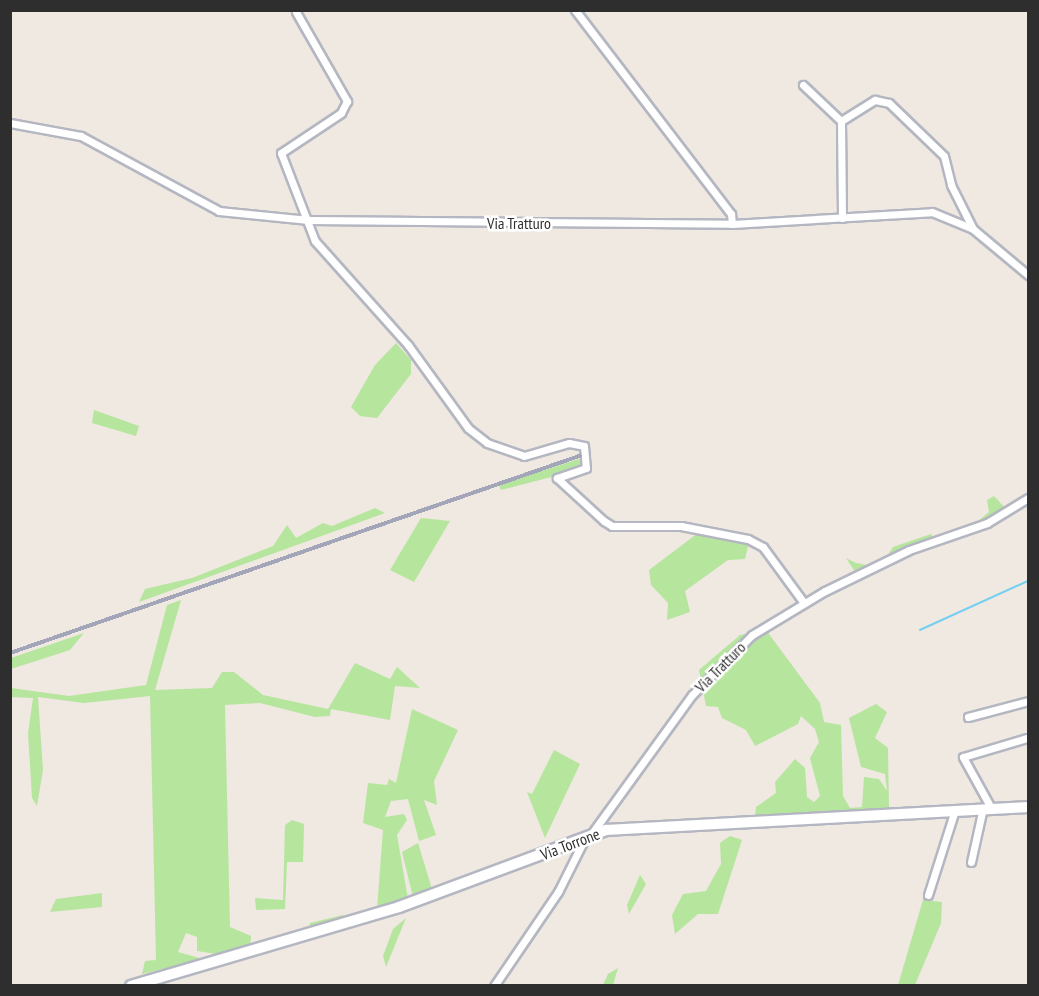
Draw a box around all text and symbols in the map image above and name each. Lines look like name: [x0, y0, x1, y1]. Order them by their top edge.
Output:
street label: Via Tratturo: [487, 213, 551, 233]
street label: Via Tratturo: [690, 637, 750, 697]
street label: Via Torrone: [537, 824, 603, 864]

